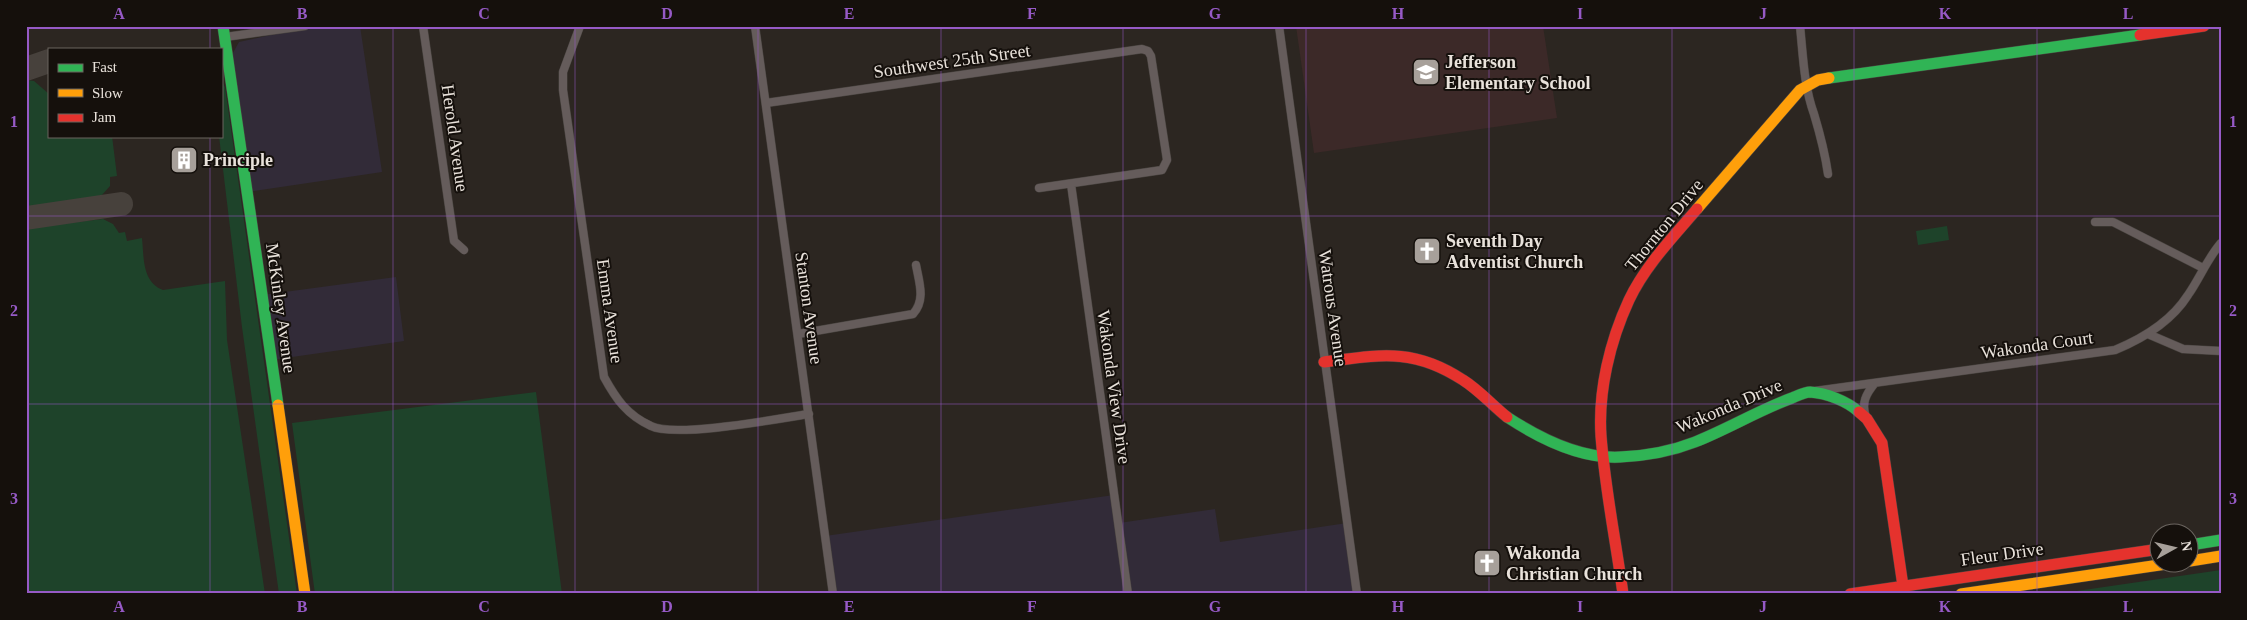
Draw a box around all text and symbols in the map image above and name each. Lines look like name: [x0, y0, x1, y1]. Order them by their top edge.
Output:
text: A: [113, 5, 125, 22]
text: B: [297, 5, 308, 22]
text: C: [478, 5, 490, 22]
text: D: [661, 5, 673, 22]
text: E: [844, 5, 854, 22]
text: F: [1027, 5, 1037, 22]
text: G: [1209, 5, 1222, 22]
text: H: [1392, 5, 1405, 22]
text: I: [1577, 5, 1583, 22]
text: J: [1759, 5, 1767, 22]
text: K: [1939, 5, 1952, 22]
text: L: [2123, 5, 2133, 22]
street label: Southwest 25th Street: [872, 40, 1032, 82]
legend: [48, 48, 222, 138]
place label: Jefferson Elementary School: [1445, 52, 1591, 93]
school or university icon: Jefferson Elementary School: [1411, 57, 1441, 87]
text: Fast: [92, 59, 118, 75]
street label: Herold Avenue: [438, 83, 472, 193]
text: Slow: [92, 85, 123, 101]
text: Jam: [92, 109, 116, 125]
text: 1: [10, 113, 18, 130]
text: 1: [2229, 113, 2237, 130]
building icon: Principle: [169, 145, 199, 175]
place label: Principle: [203, 150, 273, 170]
street label: Thornton Drive: [1621, 175, 1707, 275]
place label: Seventh Day Adventist Church: [1446, 231, 1583, 272]
church icon: Seventh Day Adventist Church: [1412, 236, 1442, 266]
street label: McKinley Avenue: [262, 242, 300, 374]
street label: Watrous Avenue: [1315, 248, 1351, 368]
street label: Stanton Avenue: [791, 251, 827, 365]
street label: Emma Avenue: [593, 258, 627, 364]
text: 2: [10, 302, 18, 319]
text: 2: [2229, 302, 2237, 319]
street label: Wakonda View Drive: [1093, 309, 1135, 465]
street label: Wakonda Court: [1980, 327, 2094, 363]
street label: Wakonda Drive: [1673, 375, 1785, 437]
text: 3: [10, 490, 18, 507]
text: 3: [2229, 490, 2237, 507]
north arrow: [2150, 522, 2200, 572]
street label: Fleur Drive: [1959, 538, 2045, 570]
text: N: [2178, 540, 2195, 552]
place label: Wakonda Christian Church: [1506, 543, 1642, 584]
church icon: Wakonda Christian Church: [1472, 548, 1502, 578]
text: A: [113, 598, 125, 615]
text: B: [297, 598, 308, 615]
text: C: [478, 598, 490, 615]
text: D: [661, 598, 673, 615]
text: E: [844, 598, 854, 615]
text: F: [1027, 598, 1037, 615]
text: G: [1209, 598, 1222, 615]
text: H: [1392, 598, 1405, 615]
text: I: [1577, 598, 1583, 615]
text: J: [1759, 598, 1767, 615]
text: K: [1939, 598, 1952, 615]
text: L: [2123, 598, 2133, 615]

